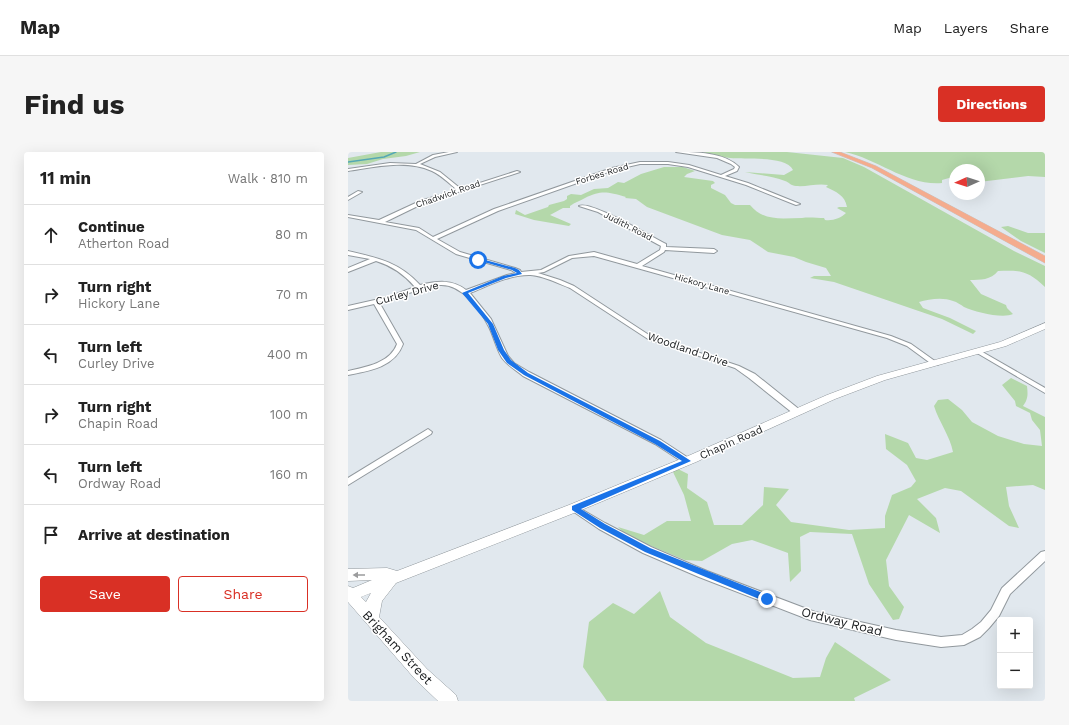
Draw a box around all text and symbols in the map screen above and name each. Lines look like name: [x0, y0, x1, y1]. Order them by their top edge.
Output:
text: Map: [20, 16, 60, 39]
text: Map: [893, 20, 922, 36]
text: Layers: [944, 20, 988, 36]
text: Share: [1010, 20, 1049, 36]
button: Directions: [938, 86, 1045, 122]
text: Find us: [24, 88, 124, 121]
street label: Forbes Road: [574, 161, 630, 187]
north arrow: [949, 164, 985, 200]
text: 11 min: [40, 168, 91, 188]
text: Walk · 810 m: [228, 171, 308, 186]
street label: Chadwick Road: [415, 178, 481, 210]
street label: Judith Road: [602, 210, 654, 242]
text: Continue: [78, 218, 145, 236]
icon: ahead: [40, 224, 62, 246]
text: 80 m: [275, 227, 308, 242]
text: Atherton Road: [78, 236, 170, 251]
route start: [469, 251, 487, 269]
street label: Hickory Lane: [673, 271, 731, 297]
text: Turn right: [78, 278, 151, 296]
street label: Curley Drive: [374, 279, 440, 308]
icon: right: [40, 284, 62, 306]
text: 70 m: [276, 287, 308, 302]
text: Hickory Lane: [78, 296, 160, 311]
street label: Woodland Drive: [646, 330, 730, 369]
text: Turn left: [78, 338, 142, 356]
icon: left: [40, 344, 62, 366]
text: 400 m: [267, 347, 308, 362]
text: Curley Drive: [78, 356, 155, 371]
text: Turn right: [78, 398, 151, 416]
icon: right: [40, 404, 62, 426]
text: 100 m: [270, 407, 308, 422]
text: Chapin Road: [78, 416, 158, 431]
street label: Chapin Road: [698, 423, 765, 462]
text: Turn left: [78, 458, 142, 476]
icon: left: [40, 464, 62, 486]
text: 160 m: [270, 467, 308, 482]
text: Ordway Road: [78, 476, 161, 491]
icon: arrive: [40, 524, 62, 546]
text: Arrive at destination: [78, 526, 230, 544]
one-way arrow: [352, 572, 365, 578]
button: Save: [40, 576, 170, 612]
button: Share: [178, 576, 308, 612]
route end: [758, 590, 776, 608]
street label: Ordway Road: [800, 604, 884, 639]
street label: Brigham Street: [360, 607, 436, 688]
map controls: [997, 617, 1033, 689]
button: +: [997, 617, 1033, 653]
button: −: [997, 653, 1033, 689]

